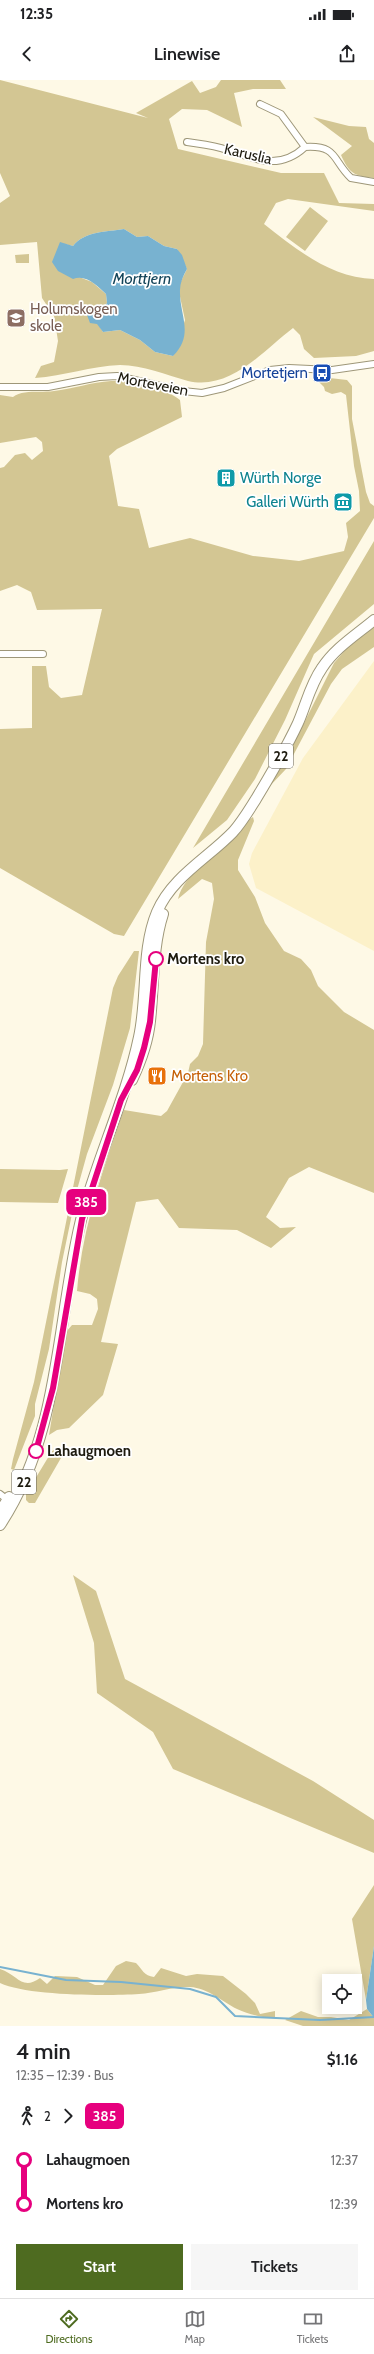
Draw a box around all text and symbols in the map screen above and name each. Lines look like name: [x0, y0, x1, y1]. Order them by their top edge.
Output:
text: 12:35: [20, 5, 53, 23]
icon: back: [16, 43, 38, 65]
text: Linewise: [154, 43, 220, 65]
icon: share: [336, 43, 358, 65]
street label: Karuslia: [222, 140, 274, 168]
water label: Morttjern: [112, 269, 171, 288]
place label: Holumskogen skole: [30, 300, 118, 335]
school or university icon: Holumskogen skole: [5, 307, 27, 329]
bus stop icon: Mortetjern: [311, 362, 333, 384]
place label: Mortetjern: [241, 364, 308, 382]
street label: Morteveien: [116, 368, 190, 400]
building icon: Würth Norge: [215, 467, 237, 489]
place label: Würth Norge: [240, 469, 322, 487]
museum icon: Galleri Würth: [332, 491, 354, 513]
place label: Galleri Würth: [246, 493, 329, 511]
road number: 22: [269, 744, 293, 768]
place label: Mortens kro: [167, 950, 245, 968]
marker: Mortens kro: [148, 951, 164, 967]
restaurant icon: Mortens Kro: [146, 1065, 168, 1087]
place label: Mortens Kro: [171, 1067, 248, 1085]
line badge: 385: [63, 1189, 109, 1215]
text: 385: [74, 1193, 98, 1211]
place label: Lahaugmoen: [47, 1442, 131, 1460]
marker: Lahaugmoen: [28, 1443, 44, 1459]
road number: 22: [12, 1470, 36, 1494]
map controls: [322, 1974, 362, 2014]
button: locate: [322, 1974, 362, 2014]
text: 4 min: [16, 2038, 71, 2065]
text: $1.16: [327, 2051, 358, 2069]
text: 12:35 – 12:39 · Bus: [16, 2067, 114, 2083]
icon: walk: [16, 2105, 38, 2127]
icon: forward: [57, 2105, 79, 2127]
text: 385: [93, 2107, 116, 2125]
text: 2: [44, 2108, 51, 2124]
text: Lahaugmoen: [46, 2151, 130, 2169]
text: 12:37: [331, 2152, 358, 2168]
text: Mortens kro: [46, 2195, 123, 2213]
text: 12:39: [330, 2196, 358, 2212]
button: Start: [16, 2244, 183, 2290]
button: Tickets: [191, 2244, 358, 2290]
tab: Directions: [46, 2308, 93, 2346]
tab: Map: [184, 2308, 206, 2346]
tab: Tickets: [297, 2308, 328, 2346]

